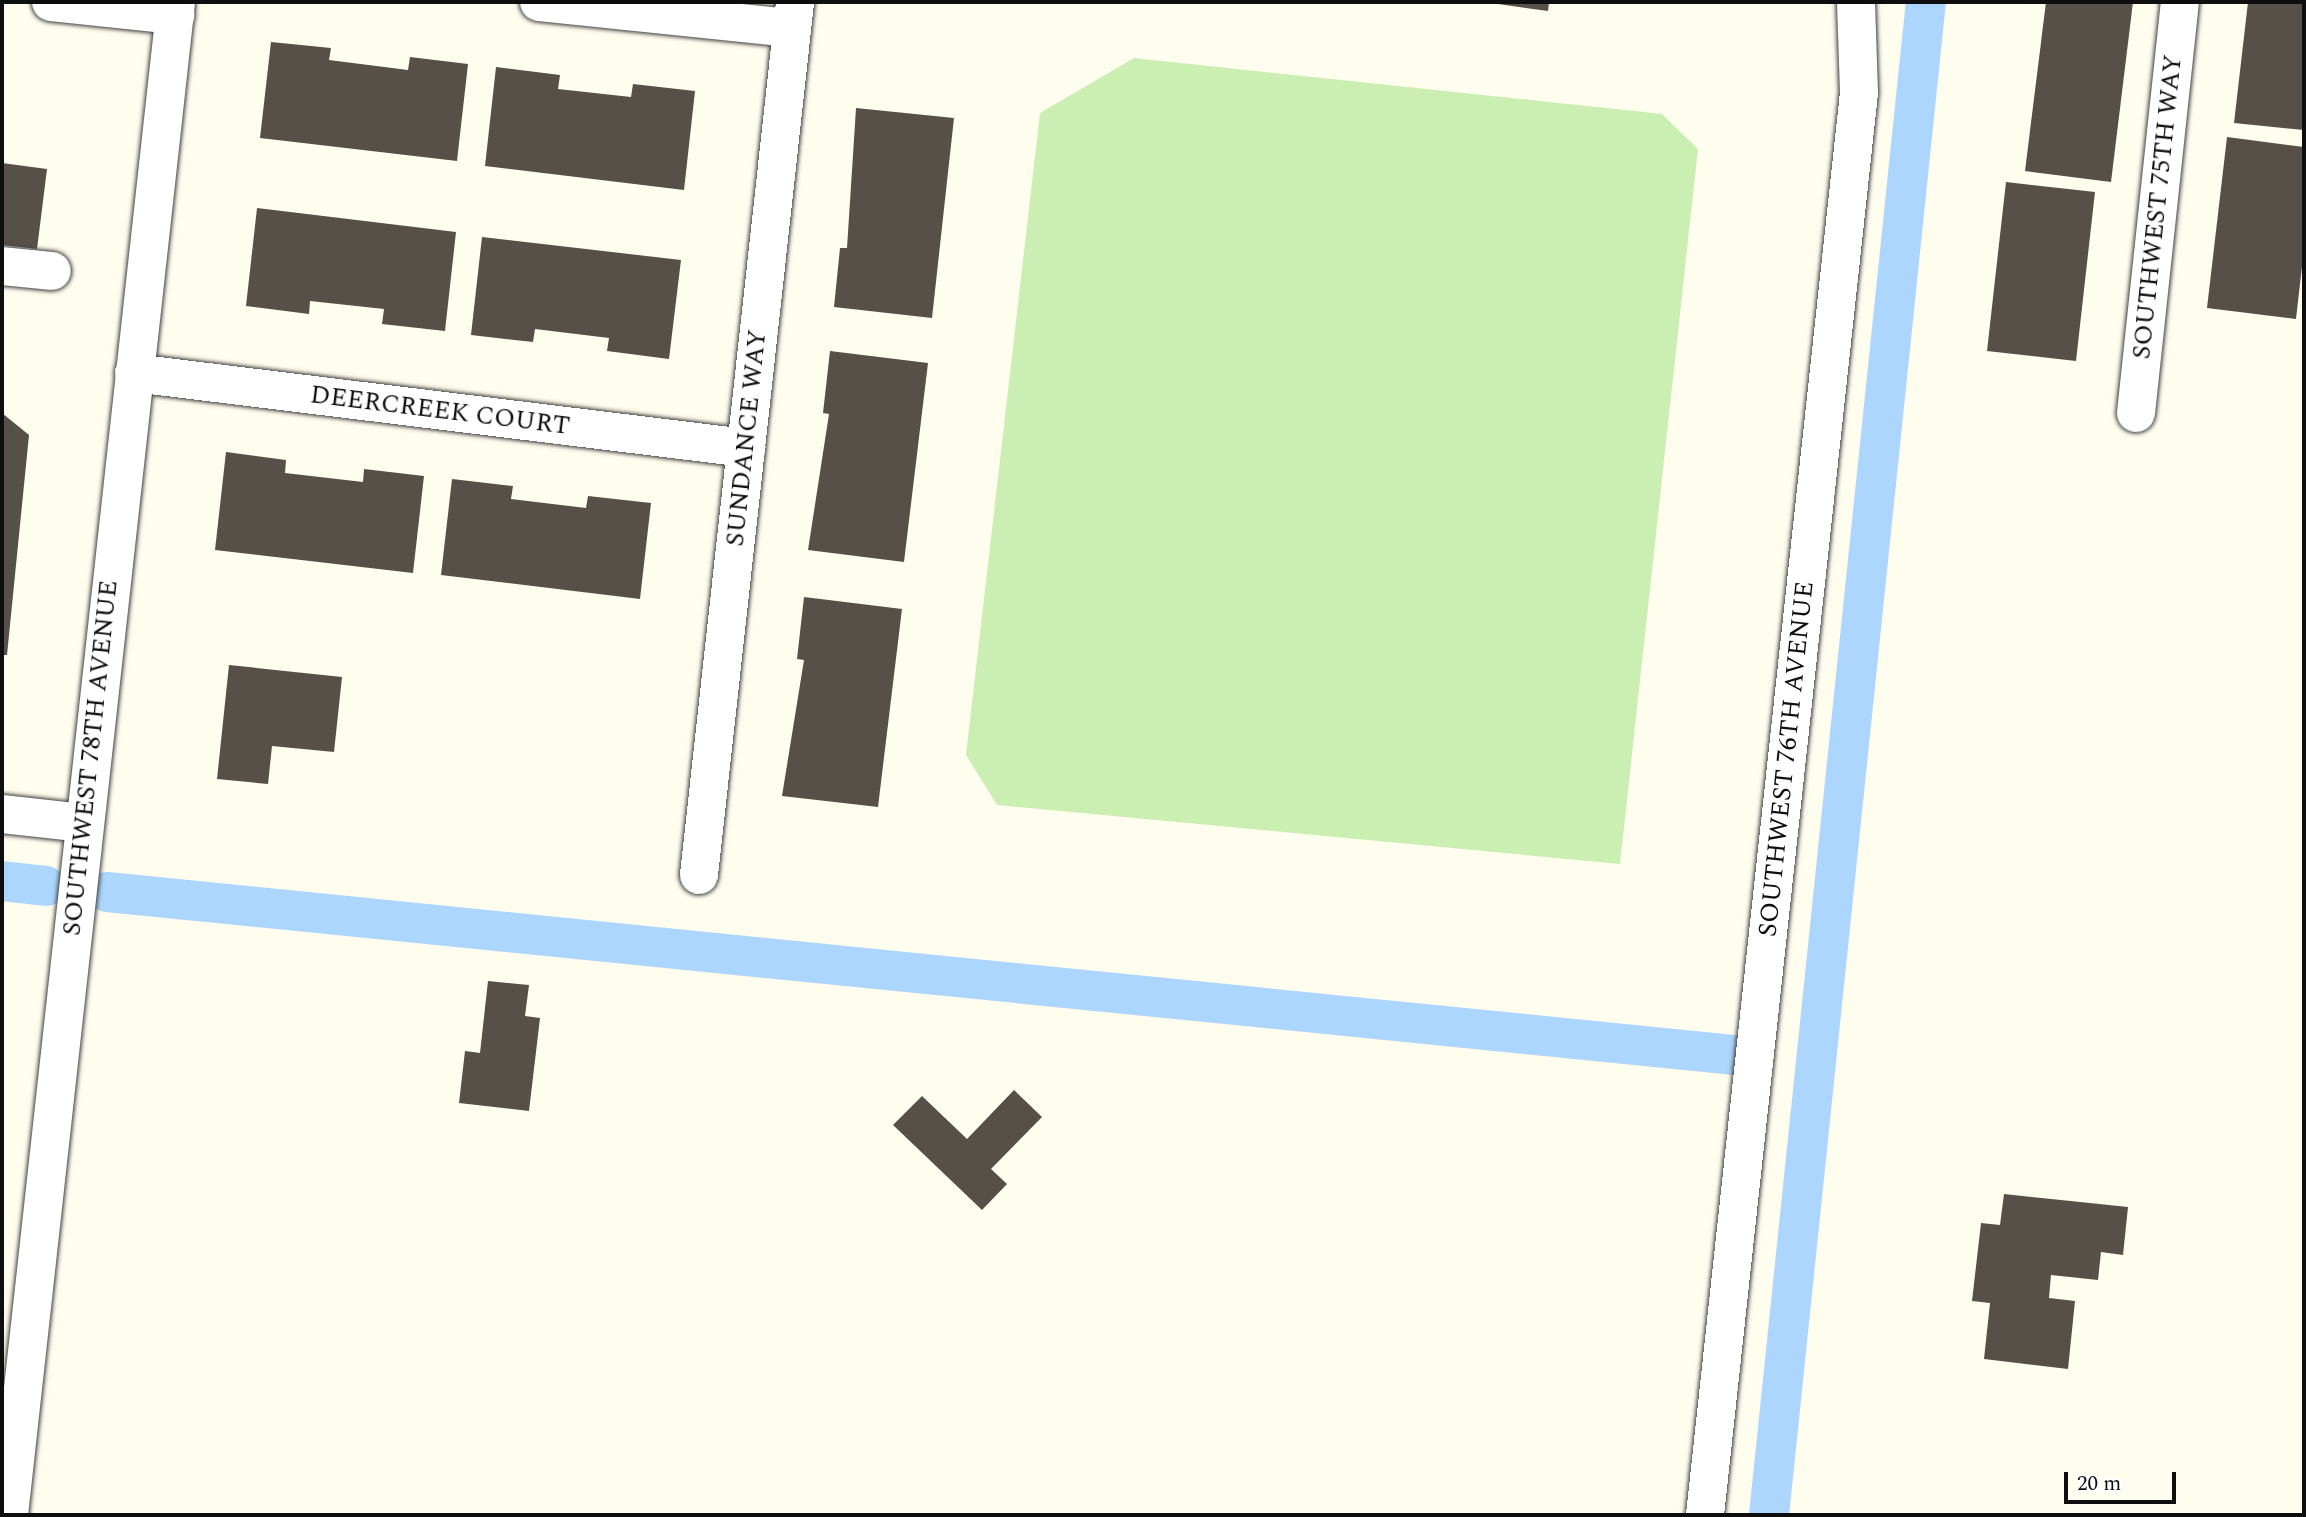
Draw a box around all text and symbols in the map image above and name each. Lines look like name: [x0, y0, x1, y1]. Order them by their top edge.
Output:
street label: SOUTHWEST 75TH WAY: [2126, 53, 2190, 361]
street label: SUNDANCE WAY: [720, 328, 774, 548]
street label: DEERCREEK COURT: [308, 380, 572, 442]
street label: SOUTHWEST 78TH AVENUE: [57, 579, 125, 937]
street label: SOUTHWEST 76TH AVENUE: [1753, 580, 1821, 938]
scale bar: [2068, 1458, 2180, 1502]
text: 20 m: [2077, 1468, 2121, 1500]

